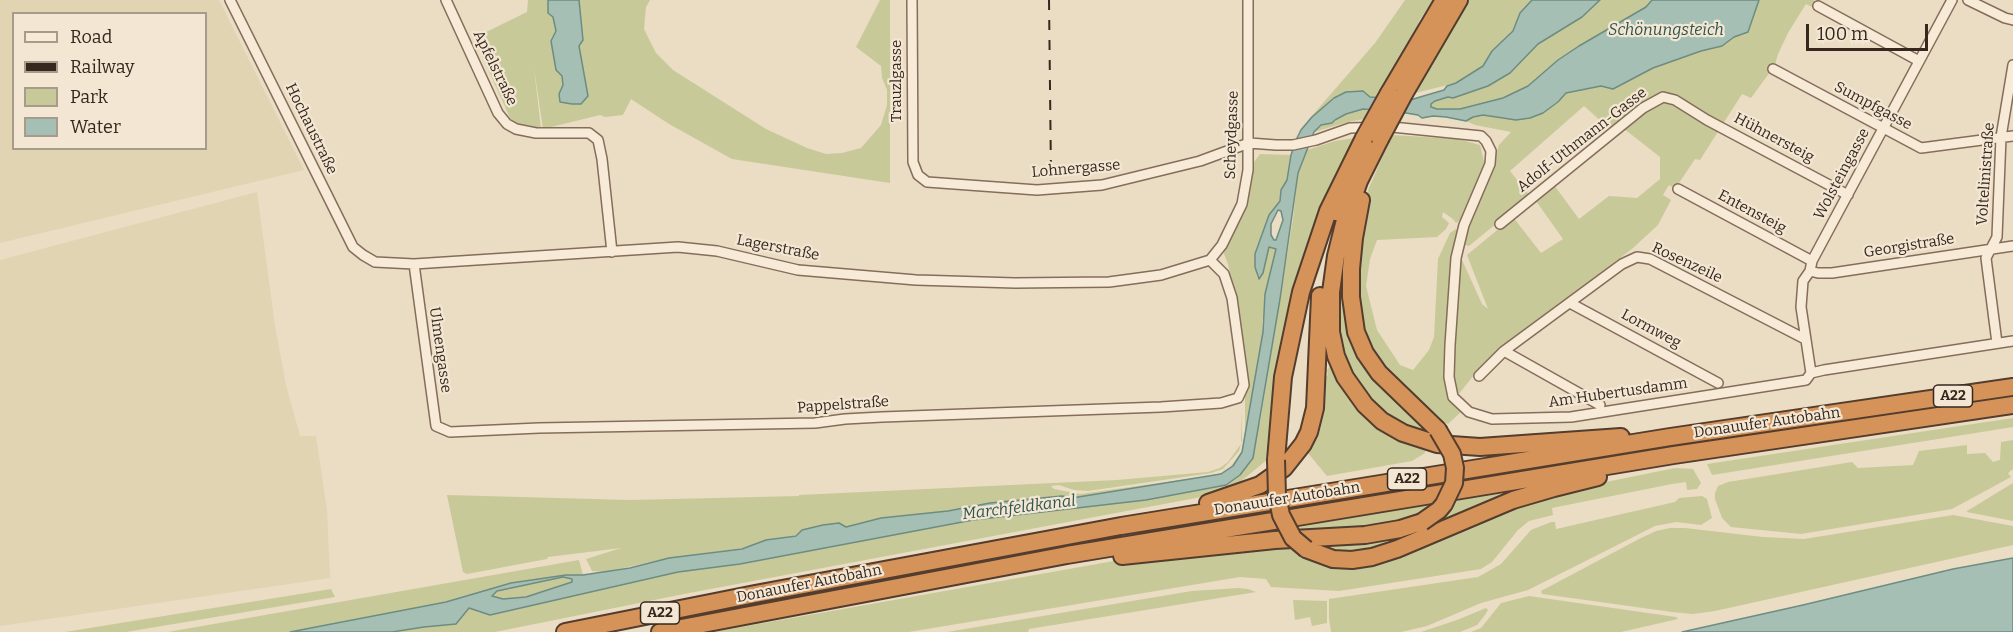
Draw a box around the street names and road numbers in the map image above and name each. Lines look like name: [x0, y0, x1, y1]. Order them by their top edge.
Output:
street label: Apfelstraße: [469, 27, 521, 109]
street label: Trauzlgasse: [888, 40, 906, 122]
street label: Sumpfgasse: [1831, 78, 1915, 134]
street label: Hochaustraße: [281, 80, 341, 178]
street label: Adolf-Uthmann-Gasse: [1514, 84, 1650, 196]
street label: Scheydgasse: [1221, 90, 1243, 180]
street label: Hühnersteig: [1731, 109, 1817, 167]
street label: Voltelinistraße: [1973, 122, 1999, 226]
street label: Wolsteingasse: [1810, 125, 1874, 223]
street label: Lohnergasse: [1031, 156, 1121, 182]
street label: Entensteig: [1715, 186, 1789, 238]
street label: Georgistraße: [1862, 230, 1956, 262]
street label: Lagerstraße: [735, 231, 821, 265]
street label: Rosenzeile: [1649, 239, 1725, 287]
street label: Ulmengasse: [425, 306, 455, 394]
street label: Lormweg: [1618, 306, 1684, 352]
street label: Am Hubertusdamm: [1548, 374, 1688, 412]
road number: A22: [1934, 385, 1972, 407]
street label: Pappelstraße: [797, 393, 889, 417]
street label: Donauufer Autobahn: [1693, 404, 1841, 442]
road number: A22: [1388, 468, 1426, 490]
street label: Donauufer Autobahn: [1213, 479, 1361, 519]
street label: Donauufer Autobahn: [735, 561, 883, 607]
road number: A22: [640, 602, 680, 624]

